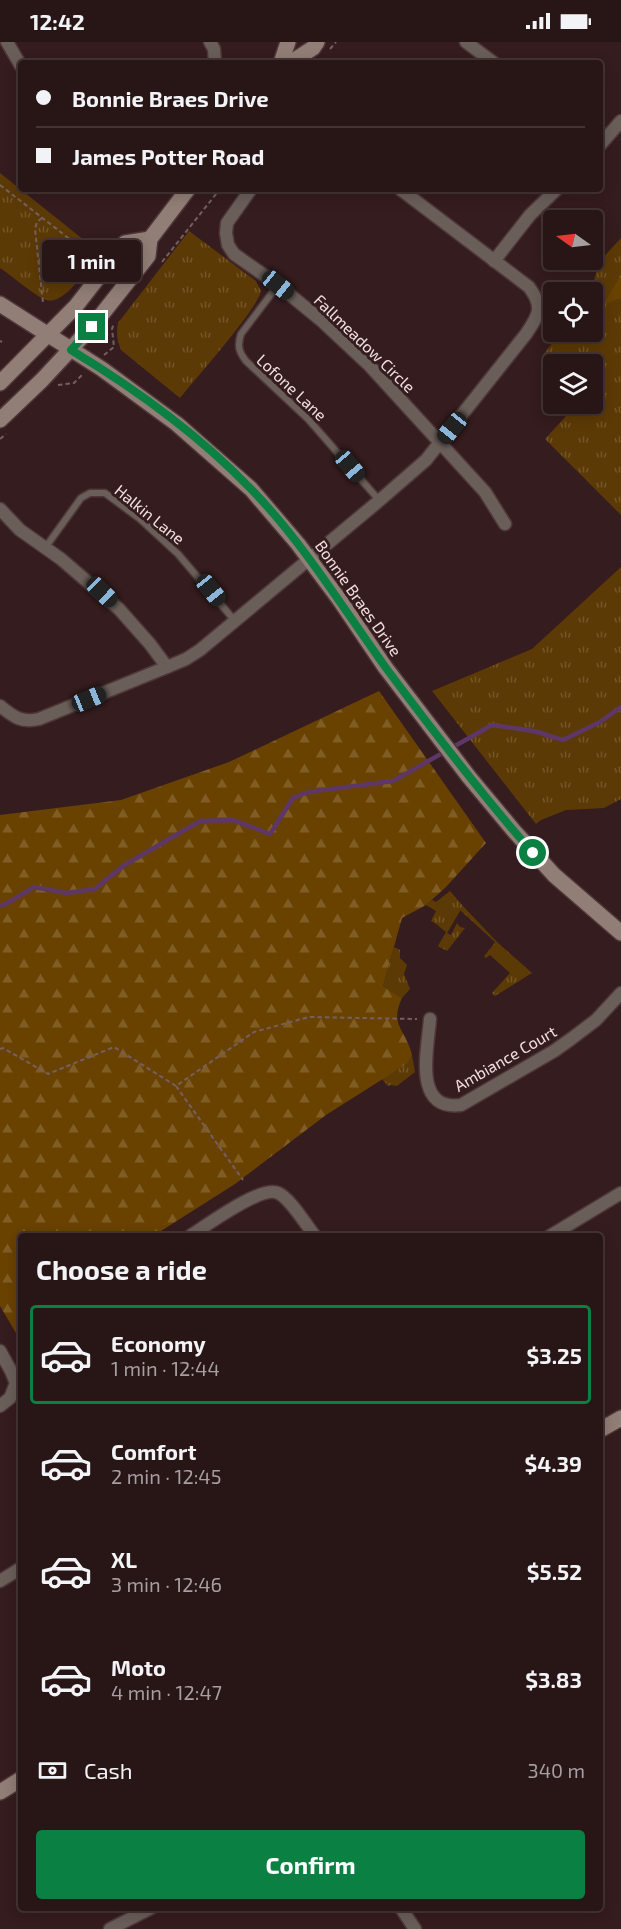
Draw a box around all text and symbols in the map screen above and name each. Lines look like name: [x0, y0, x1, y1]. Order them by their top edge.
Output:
text: 12:42: [30, 8, 85, 34]
text: Bonnie Braes Drive: [72, 85, 269, 111]
text: James Potter Road: [72, 143, 264, 169]
north arrow: [543, 210, 603, 270]
map controls: [543, 210, 603, 414]
callout: 1 min: [42, 240, 142, 282]
text: 1 min: [67, 249, 116, 273]
car: [258, 267, 298, 303]
button: locate: [543, 282, 603, 342]
street label: Fallmeadow Circle: [311, 290, 419, 396]
route end: [78, 313, 105, 340]
street label: Lofone Lane: [253, 350, 331, 424]
button: layers: [543, 354, 603, 414]
car: [434, 408, 470, 448]
car: [332, 446, 368, 486]
street label: Halkin Lane: [111, 480, 189, 548]
street label: Bonnie Braes Drive: [312, 536, 406, 660]
car: [193, 570, 229, 610]
car: [83, 573, 121, 611]
car: [69, 684, 109, 714]
route start: [519, 839, 546, 866]
street label: Ambiance Court: [451, 1021, 559, 1095]
text: Choose a ride: [36, 1253, 207, 1285]
icon: car: [39, 1328, 93, 1382]
text: Economy: [111, 1330, 206, 1356]
text: $3.25: [526, 1342, 582, 1368]
text: 1 min · 12:44: [111, 1356, 220, 1380]
icon: car: [39, 1436, 93, 1490]
text: Comfort: [111, 1438, 196, 1464]
text: $4.39: [524, 1450, 582, 1476]
text: 2 min · 12:45: [111, 1464, 221, 1488]
icon: car: [39, 1544, 93, 1598]
text: XL: [111, 1546, 137, 1572]
text: $5.52: [527, 1558, 582, 1584]
text: 3 min · 12:46: [111, 1572, 222, 1596]
icon: car: [39, 1652, 93, 1706]
text: Moto: [111, 1654, 166, 1680]
text: $3.83: [525, 1666, 582, 1692]
text: 4 min · 12:47: [111, 1680, 222, 1704]
icon: cash: [36, 1754, 69, 1787]
text: Cash: [84, 1757, 133, 1783]
text: 340 m: [528, 1758, 585, 1782]
button: Confirm: [36, 1830, 585, 1899]

